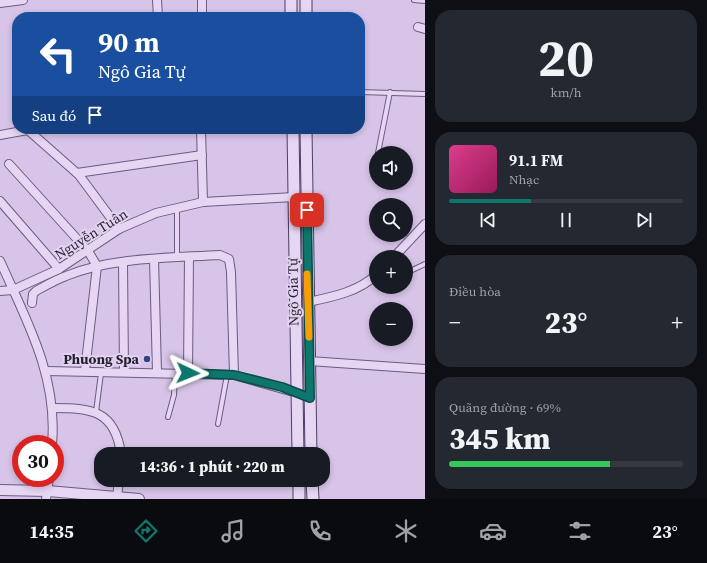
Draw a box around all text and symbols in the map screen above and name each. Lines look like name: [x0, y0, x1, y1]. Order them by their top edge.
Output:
text: 20: [538, 22, 594, 93]
text: 90 m: [98, 23, 160, 61]
icon: left: [32, 28, 84, 80]
text: Ngô Gia Tự: [98, 59, 186, 84]
text: km/h: [551, 84, 581, 101]
icon: arrive: [84, 104, 106, 126]
text: Sau đó: [32, 105, 76, 126]
map controls: [369, 146, 413, 346]
button: sound: [369, 146, 413, 190]
text: 91.1 FM: [509, 150, 563, 171]
text: Nhạc: [509, 171, 539, 188]
pin: [290, 193, 324, 227]
button: search: [369, 198, 413, 242]
icon: arrive: [296, 199, 318, 221]
street label: Nguyễn Tuân: [51, 203, 132, 264]
icon: previous: [477, 209, 499, 231]
icon: pause: [555, 209, 577, 231]
icon: next: [633, 209, 655, 231]
button: +: [369, 250, 413, 294]
street label: Ngô Gia Tự: [282, 258, 304, 326]
text: Điều hòa: [449, 283, 501, 300]
button: −: [369, 302, 413, 346]
text: 23°: [545, 302, 587, 343]
text: −: [449, 307, 461, 337]
text: +: [671, 307, 683, 337]
place label: Phuong Spa: [63, 349, 140, 369]
position arrow: [167, 352, 209, 394]
marker: Phuong Spa: [142, 354, 152, 364]
text: Quãng đường · 69%: [449, 399, 561, 416]
text: 345 km: [449, 418, 550, 459]
speed limit sign: 30: [12, 435, 64, 487]
text: 14:36 · 1 phút · 220 m: [139, 456, 285, 477]
icon: directions: [132, 517, 160, 545]
icon: music: [219, 517, 247, 545]
icon: phone: [306, 517, 334, 545]
icon: climate: [392, 517, 420, 545]
icon: car: [479, 517, 507, 545]
icon: filters: [566, 517, 594, 545]
text: 14:35: [29, 519, 74, 544]
text: 23°: [652, 519, 678, 544]

